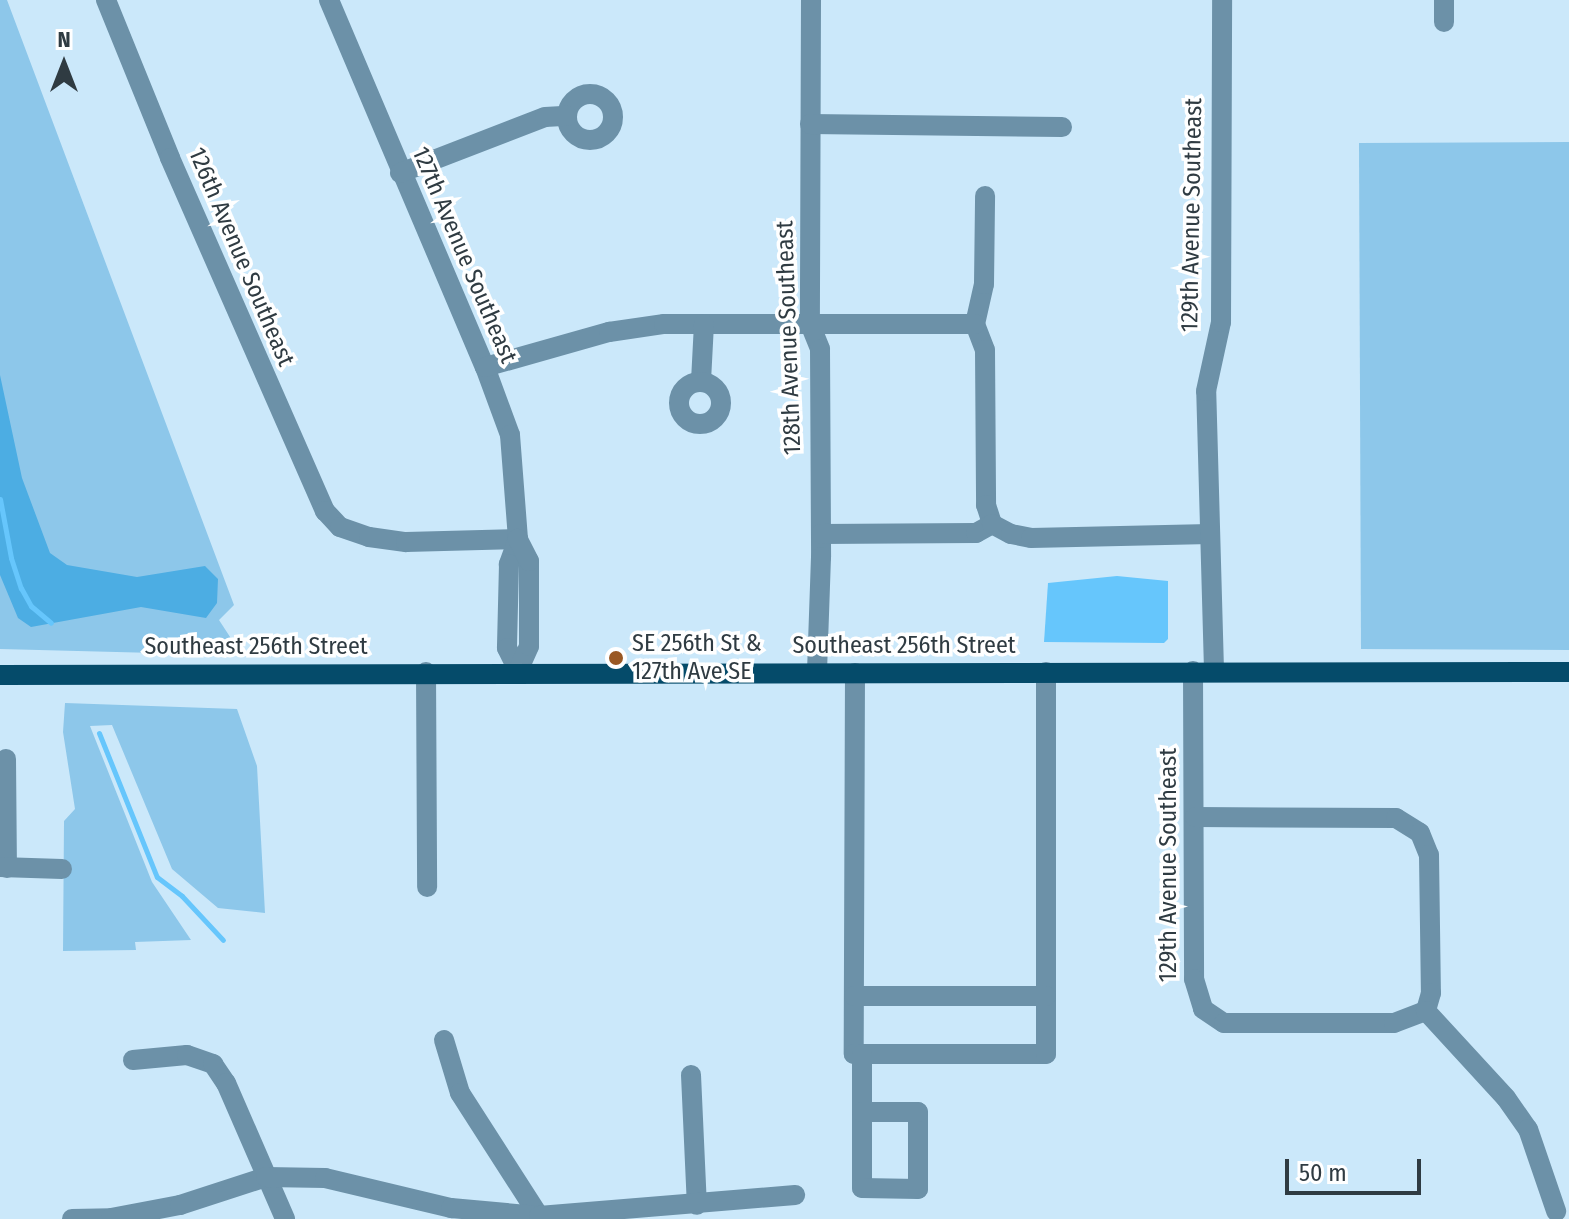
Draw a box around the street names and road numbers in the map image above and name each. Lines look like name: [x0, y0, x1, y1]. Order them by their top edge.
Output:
street label: 129th Avenue Southeast: [1176, 98, 1208, 332]
street label: 127th Avenue Southeast: [405, 142, 523, 368]
street label: 126th Avenue Southeast: [182, 143, 300, 371]
street label: 128th Avenue Southeast: [771, 220, 807, 456]
street label: Southeast 256th Street: [792, 632, 1016, 660]
street label: Southeast 256th Street: [144, 633, 368, 661]
street label: 129th Avenue Southeast: [1155, 748, 1183, 982]

